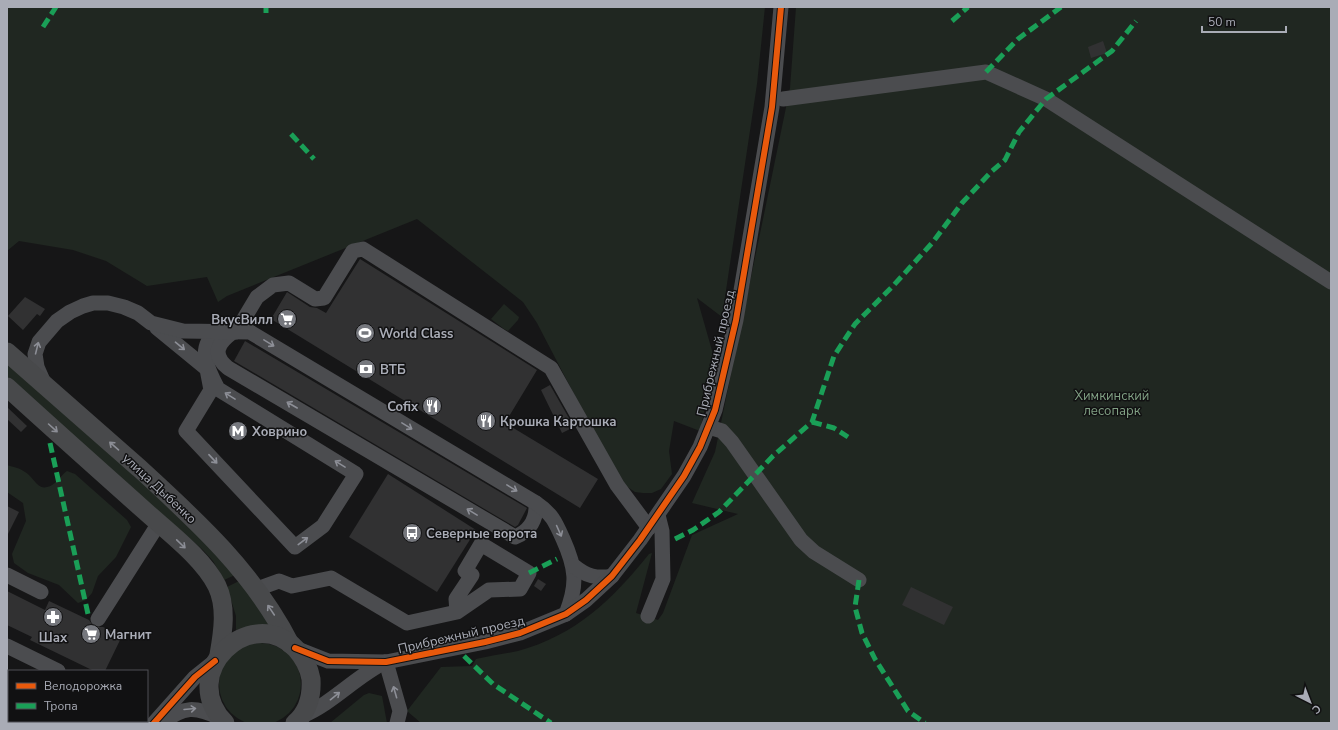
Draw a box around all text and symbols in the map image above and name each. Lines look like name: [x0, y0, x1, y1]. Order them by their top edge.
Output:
scale bar: [1202, 8, 1286, 34]
text: 50 m: [1208, 14, 1236, 30]
street label: Прибрежный проезд: [693, 288, 739, 418]
supermarket icon: ВкусВилл: [276, 308, 298, 330]
place label: ВкусВилл: [211, 311, 273, 329]
sports icon: World Class: [354, 322, 376, 344]
place label: World Class: [379, 325, 453, 343]
one-way arrow: [263, 339, 275, 347]
one-way arrow: [174, 341, 185, 350]
one-way arrow: [34, 342, 41, 355]
bank icon: ВТБ: [355, 358, 377, 380]
place label: ВТБ: [380, 361, 406, 379]
park label: Химкинский лесопарк: [1075, 387, 1149, 420]
one-way arrow: [225, 392, 236, 400]
restaurant icon: Cofix: [421, 395, 443, 417]
place label: Cofix: [387, 398, 419, 416]
one-way arrow: [286, 401, 298, 409]
restaurant icon: Крошка Картошка: [475, 410, 497, 432]
place label: Крошка Картошка: [500, 413, 617, 431]
metro station icon: Ховрино: [227, 420, 249, 442]
one-way arrow: [401, 422, 413, 430]
place label: Ховрино: [251, 423, 307, 441]
one-way arrow: [48, 424, 58, 433]
one-way arrow: [109, 442, 119, 451]
street label: улица Дыбенко: [118, 450, 200, 528]
one-way arrow: [208, 454, 217, 464]
one-way arrow: [334, 460, 346, 468]
one-way arrow: [506, 485, 518, 493]
one-way arrow: [466, 507, 478, 515]
bus stop icon: Северные ворота: [401, 522, 423, 544]
one-way arrow: [556, 524, 564, 536]
place label: Северные ворота: [426, 525, 537, 543]
one-way arrow: [297, 537, 308, 546]
one-way arrow: [176, 539, 186, 549]
one-way arrow: [267, 605, 275, 616]
pharmacy icon: Шах: [42, 606, 64, 628]
street label: Прибрежный проезд: [396, 612, 527, 658]
supermarket icon: Магнит: [80, 623, 102, 645]
place label: Магнит: [105, 626, 152, 644]
place label: Шах: [39, 629, 68, 647]
legend: [8, 670, 148, 722]
text: Велодорожка: [44, 678, 122, 694]
north arrow: [1290, 682, 1330, 722]
one-way arrow: [391, 686, 398, 699]
one-way arrow: [330, 691, 340, 700]
text: Тропа: [44, 698, 78, 714]
text: С: [1308, 701, 1324, 717]
one-way arrow: [183, 706, 196, 713]

